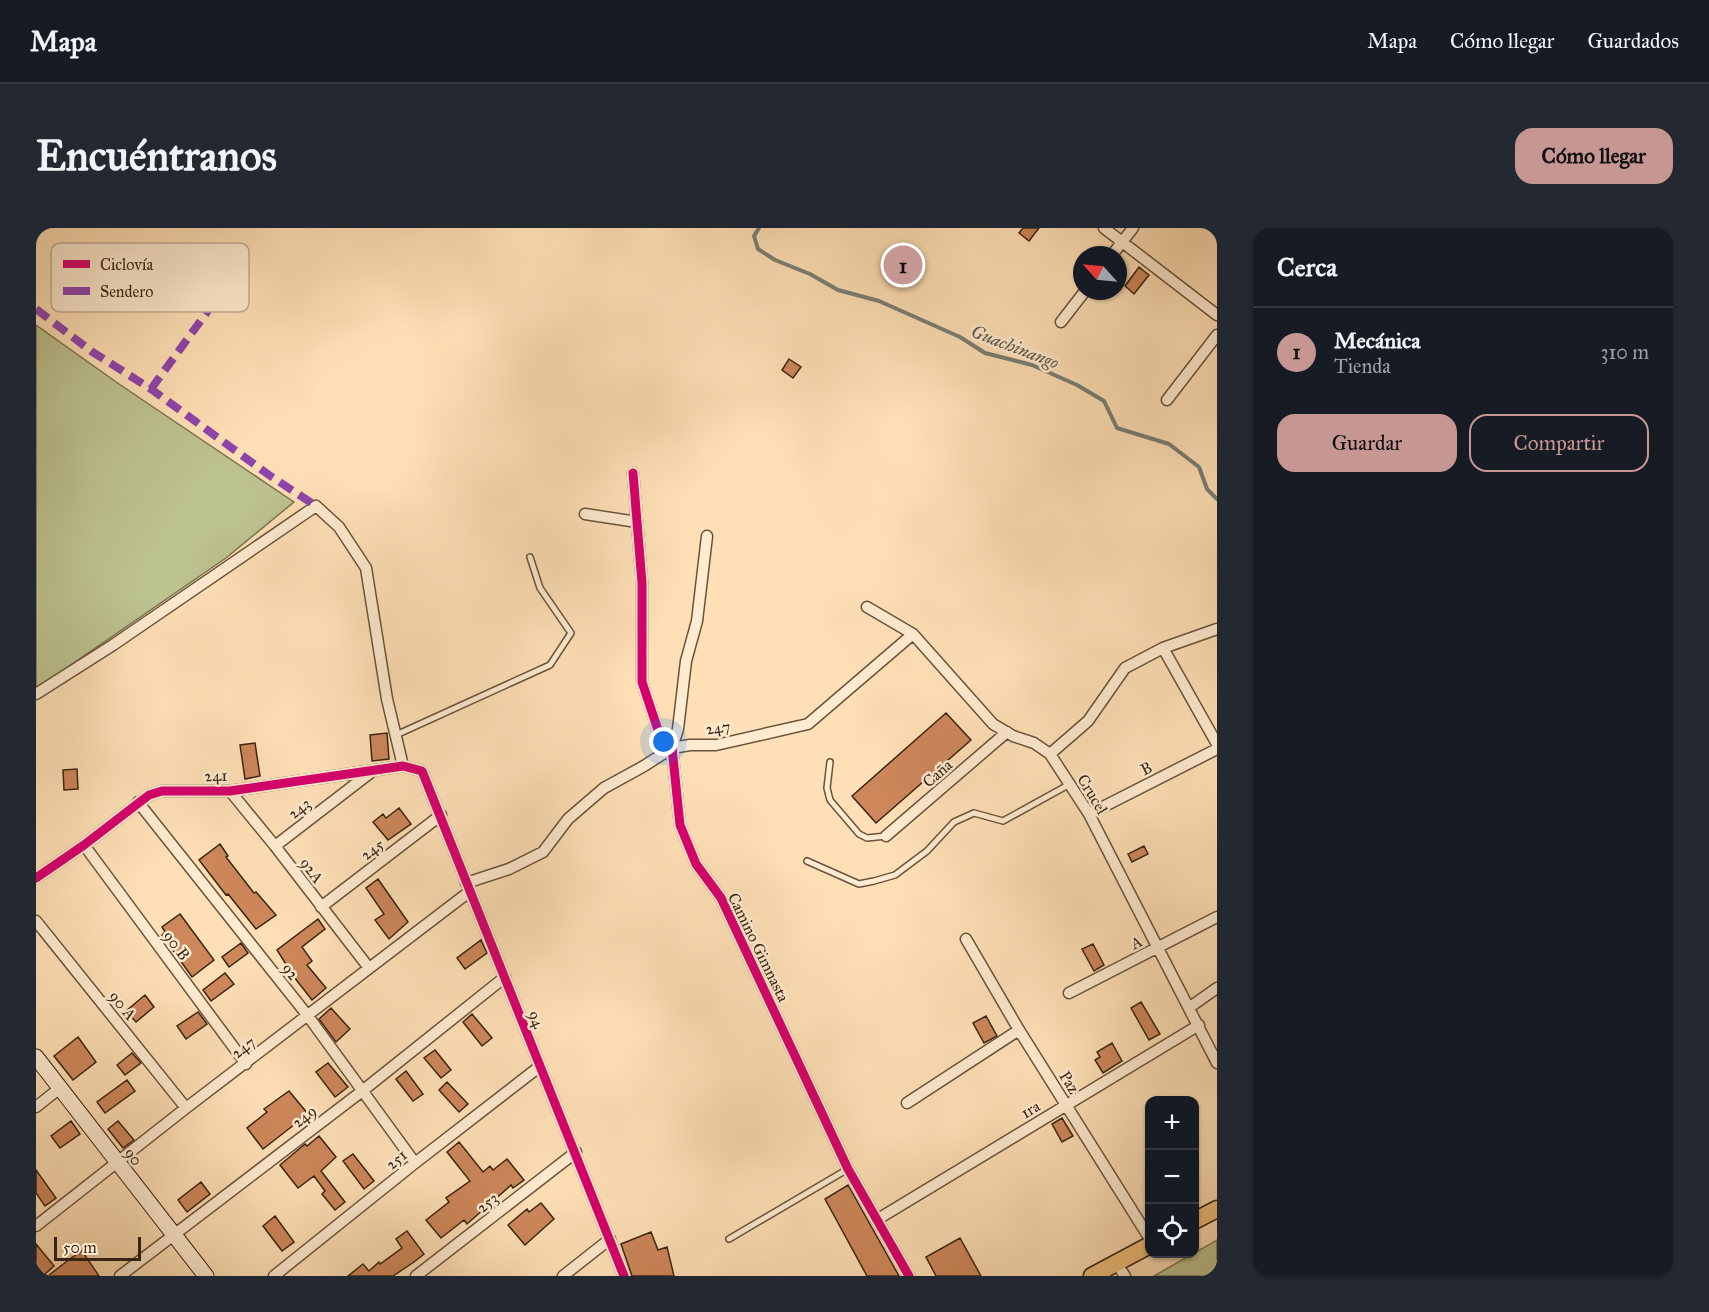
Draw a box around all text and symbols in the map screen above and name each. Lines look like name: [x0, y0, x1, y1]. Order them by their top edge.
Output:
text: Mapa: [30, 24, 97, 59]
text: Mapa: [1367, 28, 1417, 54]
text: Cómo llegar: [1450, 28, 1554, 54]
text: Guardados: [1587, 28, 1679, 54]
button: Cómo llegar: [1515, 128, 1673, 184]
text: Encuéntranos: [36, 130, 277, 182]
legend: [51, 243, 249, 312]
pin: 1: [884, 243, 922, 288]
north arrow: [1073, 246, 1127, 300]
text: Cerca: [1277, 251, 1337, 283]
text: Ciclovía: [100, 255, 153, 274]
text: Sendero: [100, 282, 153, 301]
water label: Guachinango: [968, 320, 1062, 374]
text: Mecánica: [1334, 327, 1421, 354]
text: 1: [1293, 340, 1300, 364]
text: 310 m: [1600, 340, 1649, 364]
text: Tienda: [1334, 354, 1391, 378]
button: Guardar: [1277, 414, 1457, 472]
button: Compartir: [1469, 414, 1649, 472]
street label: 247: [705, 717, 731, 738]
your location: [649, 727, 678, 756]
street label: Caña: [919, 755, 956, 791]
street label: B: [1137, 758, 1155, 779]
street label: 241: [204, 766, 228, 785]
street label: Crucel: [1073, 771, 1112, 818]
street label: 243: [284, 794, 314, 823]
street label: 245: [357, 834, 388, 864]
street label: 92A: [296, 854, 328, 887]
street label: Camino Gimnasta: [724, 890, 793, 1005]
street label: 90 B: [159, 927, 194, 964]
street label: A: [1126, 931, 1146, 954]
street label: 92: [278, 959, 303, 984]
street label: 90 A: [105, 987, 140, 1024]
street label: 94: [525, 1008, 549, 1032]
street label: 247: [228, 1032, 259, 1062]
street label: Paz: [1055, 1067, 1084, 1098]
street label: 1ra: [1017, 1096, 1044, 1122]
map controls: [1145, 1096, 1199, 1258]
button: +: [1145, 1096, 1199, 1150]
street label: 249: [288, 1101, 320, 1132]
street label: 90: [121, 1143, 147, 1169]
street label: 251: [382, 1145, 411, 1174]
button: −: [1145, 1150, 1199, 1204]
street label: 253: [473, 1188, 502, 1217]
button: locate: [1145, 1204, 1199, 1258]
scale bar: [54, 1234, 141, 1262]
text: 50 m: [63, 1238, 97, 1257]

